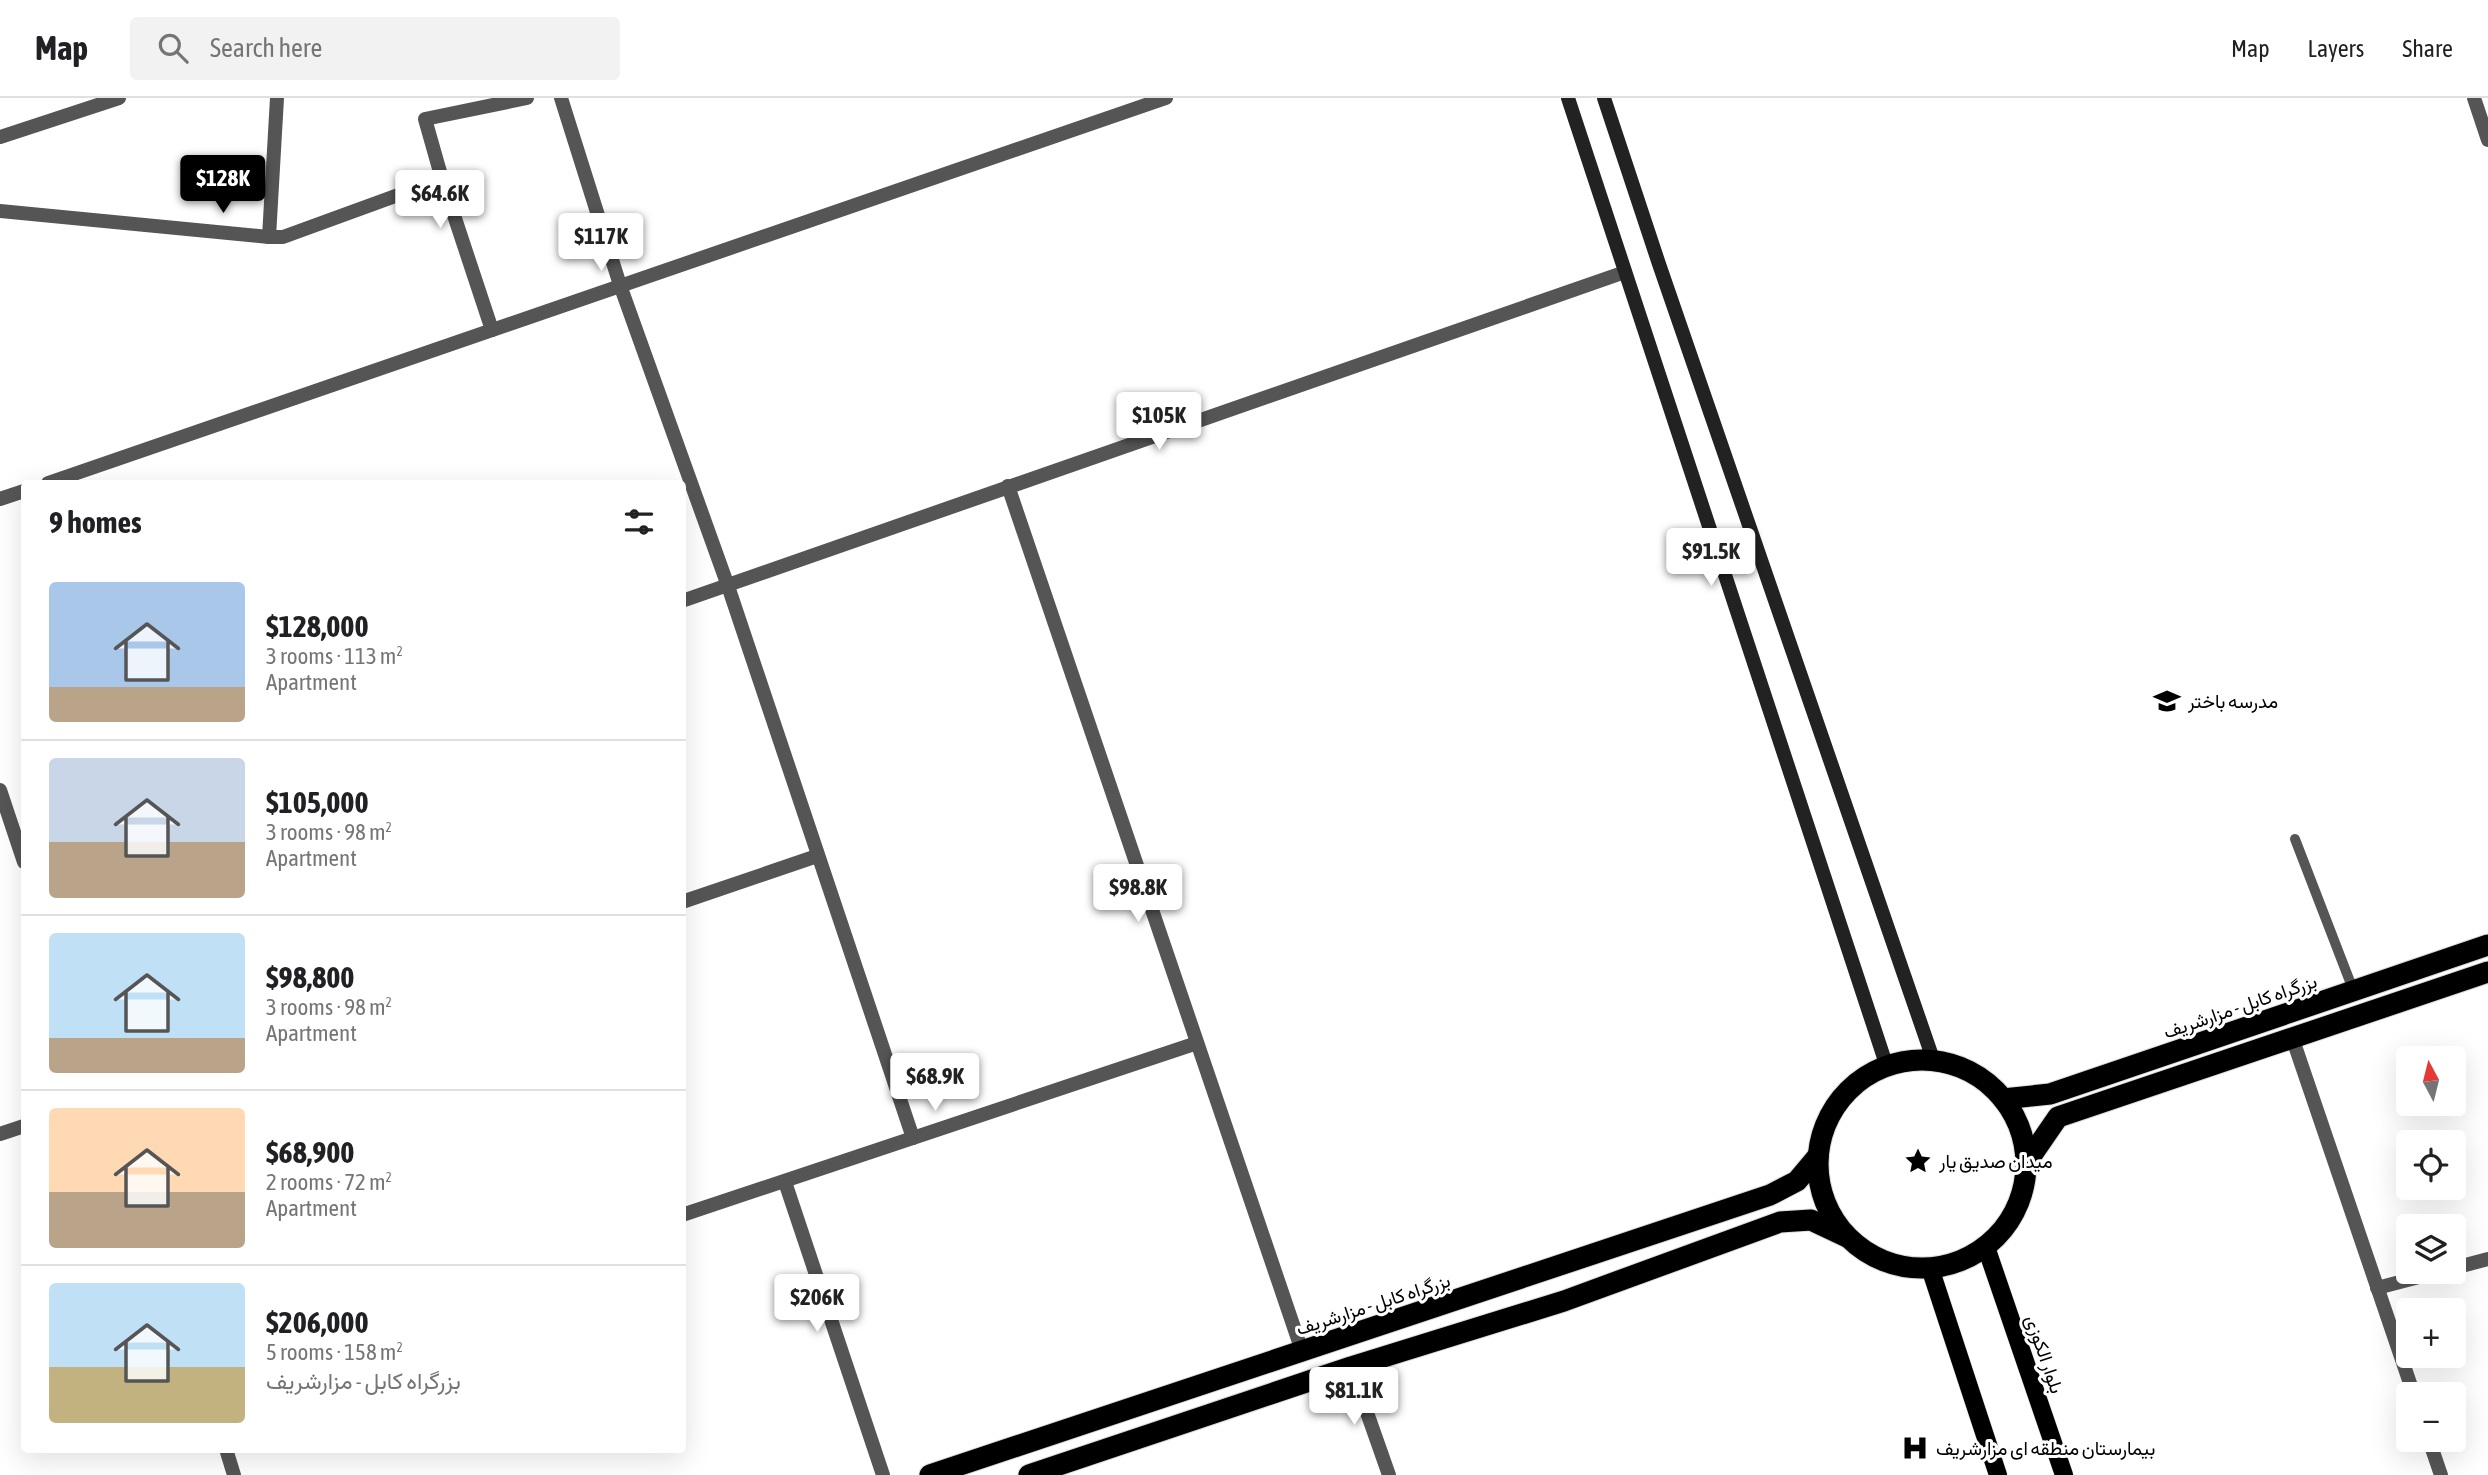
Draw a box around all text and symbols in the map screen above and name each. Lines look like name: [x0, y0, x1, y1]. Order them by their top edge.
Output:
search box: [130, 17, 620, 80]
text: Map: [35, 29, 88, 67]
icon: search: [154, 29, 192, 67]
text: Search here: [210, 33, 322, 63]
text: Map: [2231, 35, 2270, 62]
text: Layers: [2308, 35, 2364, 62]
text: Share: [2402, 35, 2453, 62]
pin: $128K: [174, 156, 272, 215]
text: $128K: [196, 165, 250, 191]
pin: $64.6K: [383, 170, 497, 230]
text: $64.6K: [411, 180, 469, 206]
pin: $117K: [552, 214, 650, 273]
text: $117K: [574, 223, 628, 249]
pin: $105K: [1110, 392, 1208, 452]
text: $105K: [1132, 402, 1186, 428]
icon: filters: [620, 503, 658, 541]
text: 9 homes: [49, 505, 142, 539]
pin: $91.5K: [1654, 528, 1768, 588]
text: $91.5K: [1682, 538, 1740, 564]
text: $128,000: [266, 609, 369, 643]
icon: home: [105, 610, 189, 694]
text: 3 rooms · 113 m²: [266, 643, 403, 669]
text: Apartment: [266, 669, 357, 695]
school or university icon: مدرسه باختر: [2152, 686, 2182, 716]
place label: مدرسه باختر: [2187, 690, 2278, 713]
text: $105,000: [266, 785, 369, 819]
icon: home: [105, 786, 189, 870]
text: 3 rooms · 98 m²: [266, 819, 392, 845]
text: Apartment: [266, 845, 357, 871]
pin: $98.8K: [1081, 864, 1195, 924]
text: $98.8K: [1109, 874, 1167, 900]
text: $98,800: [266, 960, 354, 994]
icon: home: [105, 961, 189, 1045]
street label: بزرگراه کابل - مزارشریف: [2160, 969, 2320, 1044]
text: 3 rooms · 98 m²: [266, 994, 392, 1020]
text: Apartment: [266, 1020, 357, 1046]
north arrow: [2396, 1046, 2466, 1116]
map controls: [2396, 1046, 2466, 1452]
pin: $68.9K: [878, 1054, 992, 1113]
text: $68.9K: [906, 1063, 964, 1089]
button: locate: [2396, 1130, 2466, 1200]
text: $68,900: [266, 1135, 354, 1169]
icon: home: [105, 1136, 189, 1220]
place icon: میدان صدیق یار: [1903, 1146, 1933, 1176]
place label: میدان صدیق یار: [1938, 1150, 2053, 1173]
text: 2 rooms · 72 m²: [266, 1169, 392, 1195]
text: Apartment: [266, 1195, 357, 1221]
button: layers: [2396, 1214, 2466, 1284]
street label: بزرگراه کابل - مزارشریف: [1293, 1269, 1453, 1340]
pin: $206K: [768, 1274, 866, 1334]
text: $206K: [790, 1284, 844, 1310]
button: +: [2396, 1298, 2466, 1368]
text: $206,000: [266, 1305, 369, 1339]
icon: home: [105, 1311, 189, 1395]
street label: بلوار الکوزی: [2020, 1312, 2069, 1396]
text: 5 rooms · 158 m²: [266, 1339, 403, 1365]
text: بزرگراه کابل - مزارشریف: [266, 1368, 461, 1394]
pin: $81.1K: [1297, 1368, 1411, 1427]
text: $81.1K: [1325, 1377, 1383, 1403]
button: −: [2396, 1382, 2466, 1452]
hospital icon: بیمارستان منطقه ای مزارشریف: [1900, 1433, 1930, 1463]
place label: بیمارستان منطقه ای مزارشریف: [1936, 1437, 2155, 1460]

